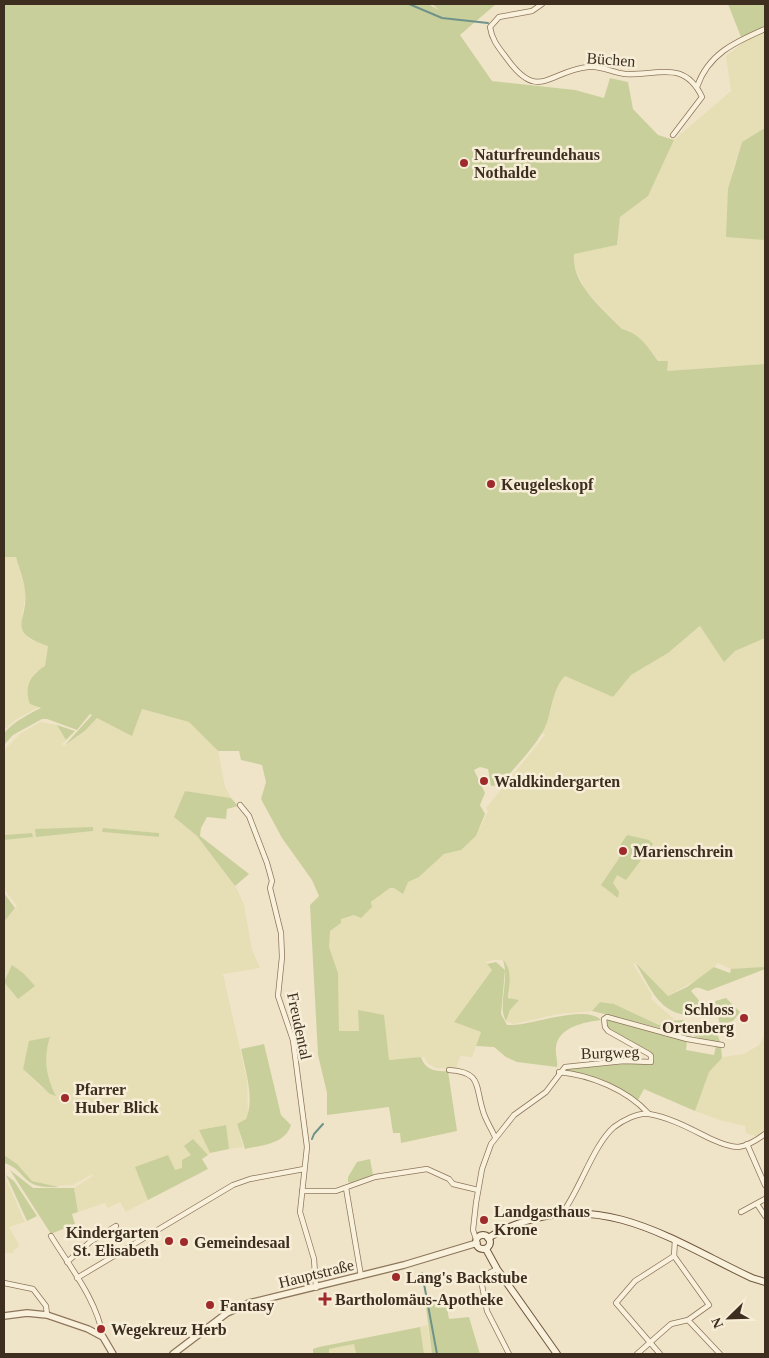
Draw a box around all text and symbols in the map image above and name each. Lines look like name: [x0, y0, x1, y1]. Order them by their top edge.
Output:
street label: Büchen: [586, 49, 636, 70]
place label: Naturfreundehaus Nothalde: [474, 146, 600, 181]
marker: Naturfreundehaus Nothalde: [458, 157, 470, 169]
place label: Keugeleskopf: [501, 476, 594, 494]
marker: Keugeleskopf: [485, 478, 497, 490]
place label: Waldkindergarten: [494, 773, 620, 791]
marker: Waldkindergarten: [478, 775, 490, 787]
place label: Marienschrein: [633, 843, 733, 860]
marker: Marienschrein: [617, 845, 629, 857]
street label: Freudental: [284, 991, 315, 1062]
place label: Schloss Ortenberg: [662, 1001, 734, 1037]
marker: Schloss Ortenberg: [738, 1012, 750, 1024]
street label: Burgweg: [581, 1043, 640, 1063]
place label: Pfarrer Huber Blick: [75, 1081, 159, 1116]
marker: Pfarrer Huber Blick: [59, 1092, 71, 1104]
place label: Landgasthaus Krone: [494, 1203, 590, 1238]
marker: Landgasthaus Krone: [478, 1214, 490, 1226]
place label: Kindergarten St. Elisabeth: [66, 1224, 159, 1259]
place label: Gemeindesaal: [194, 1234, 291, 1251]
marker: Kindergarten St. Elisabeth: [163, 1235, 175, 1247]
marker: Gemeindesaal: [178, 1236, 190, 1248]
street label: Hauptstraße: [277, 1256, 356, 1292]
place label: Lang's Backstube: [406, 1269, 527, 1287]
marker: Lang's Backstube: [390, 1271, 402, 1283]
place label: Bartholomäus-Apotheke: [335, 1291, 503, 1309]
marker: Bartholomäus-Apotheke: [319, 1293, 331, 1305]
north arrow: [704, 1293, 754, 1343]
place label: Fantasy: [220, 1297, 274, 1315]
marker: Fantasy: [204, 1299, 216, 1311]
text: N: [709, 1315, 726, 1330]
place label: Wegekreuz Herb: [111, 1321, 227, 1339]
marker: Wegekreuz Herb: [95, 1323, 107, 1335]

